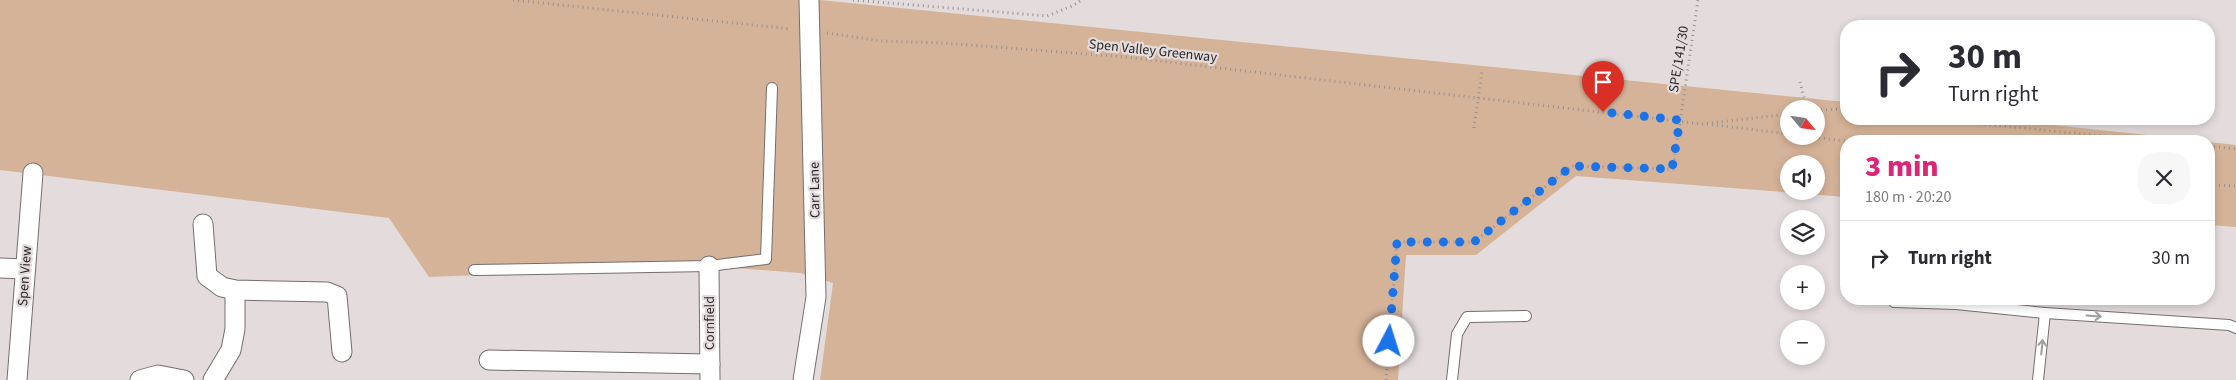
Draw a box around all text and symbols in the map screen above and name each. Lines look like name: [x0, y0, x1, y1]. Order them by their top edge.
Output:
street label: SPE/141/30: [1664, 24, 1694, 94]
text: 30 m: [1948, 32, 2022, 82]
street label: Spen Valley Greenway: [1088, 34, 1218, 68]
icon: right: [1865, 40, 1930, 105]
pin: [1582, 61, 1624, 112]
icon: arrive: [1589, 68, 1617, 96]
text: Turn right: [1948, 78, 2038, 110]
north arrow: [1780, 100, 1825, 145]
map controls: [1780, 100, 1825, 365]
text: 3 min: [1865, 145, 1939, 188]
button: close: [2138, 152, 2190, 204]
button: sound: [1780, 155, 1825, 200]
street label: Carr Lane: [805, 162, 825, 218]
text: 180 m · 20:20: [1865, 186, 1952, 208]
button: layers: [1780, 210, 1825, 255]
icon: right: [1865, 244, 1893, 272]
street label: Spen View: [13, 245, 37, 307]
text: Turn right: [1908, 245, 1992, 272]
text: 30 m: [2152, 245, 2190, 272]
button: +: [1780, 265, 1825, 310]
street label: Cornfield: [700, 296, 720, 350]
one-way arrow: [2086, 312, 2102, 321]
position arrow: [1362, 314, 1414, 366]
button: −: [1780, 320, 1825, 365]
one-way arrow: [2037, 339, 2046, 355]

